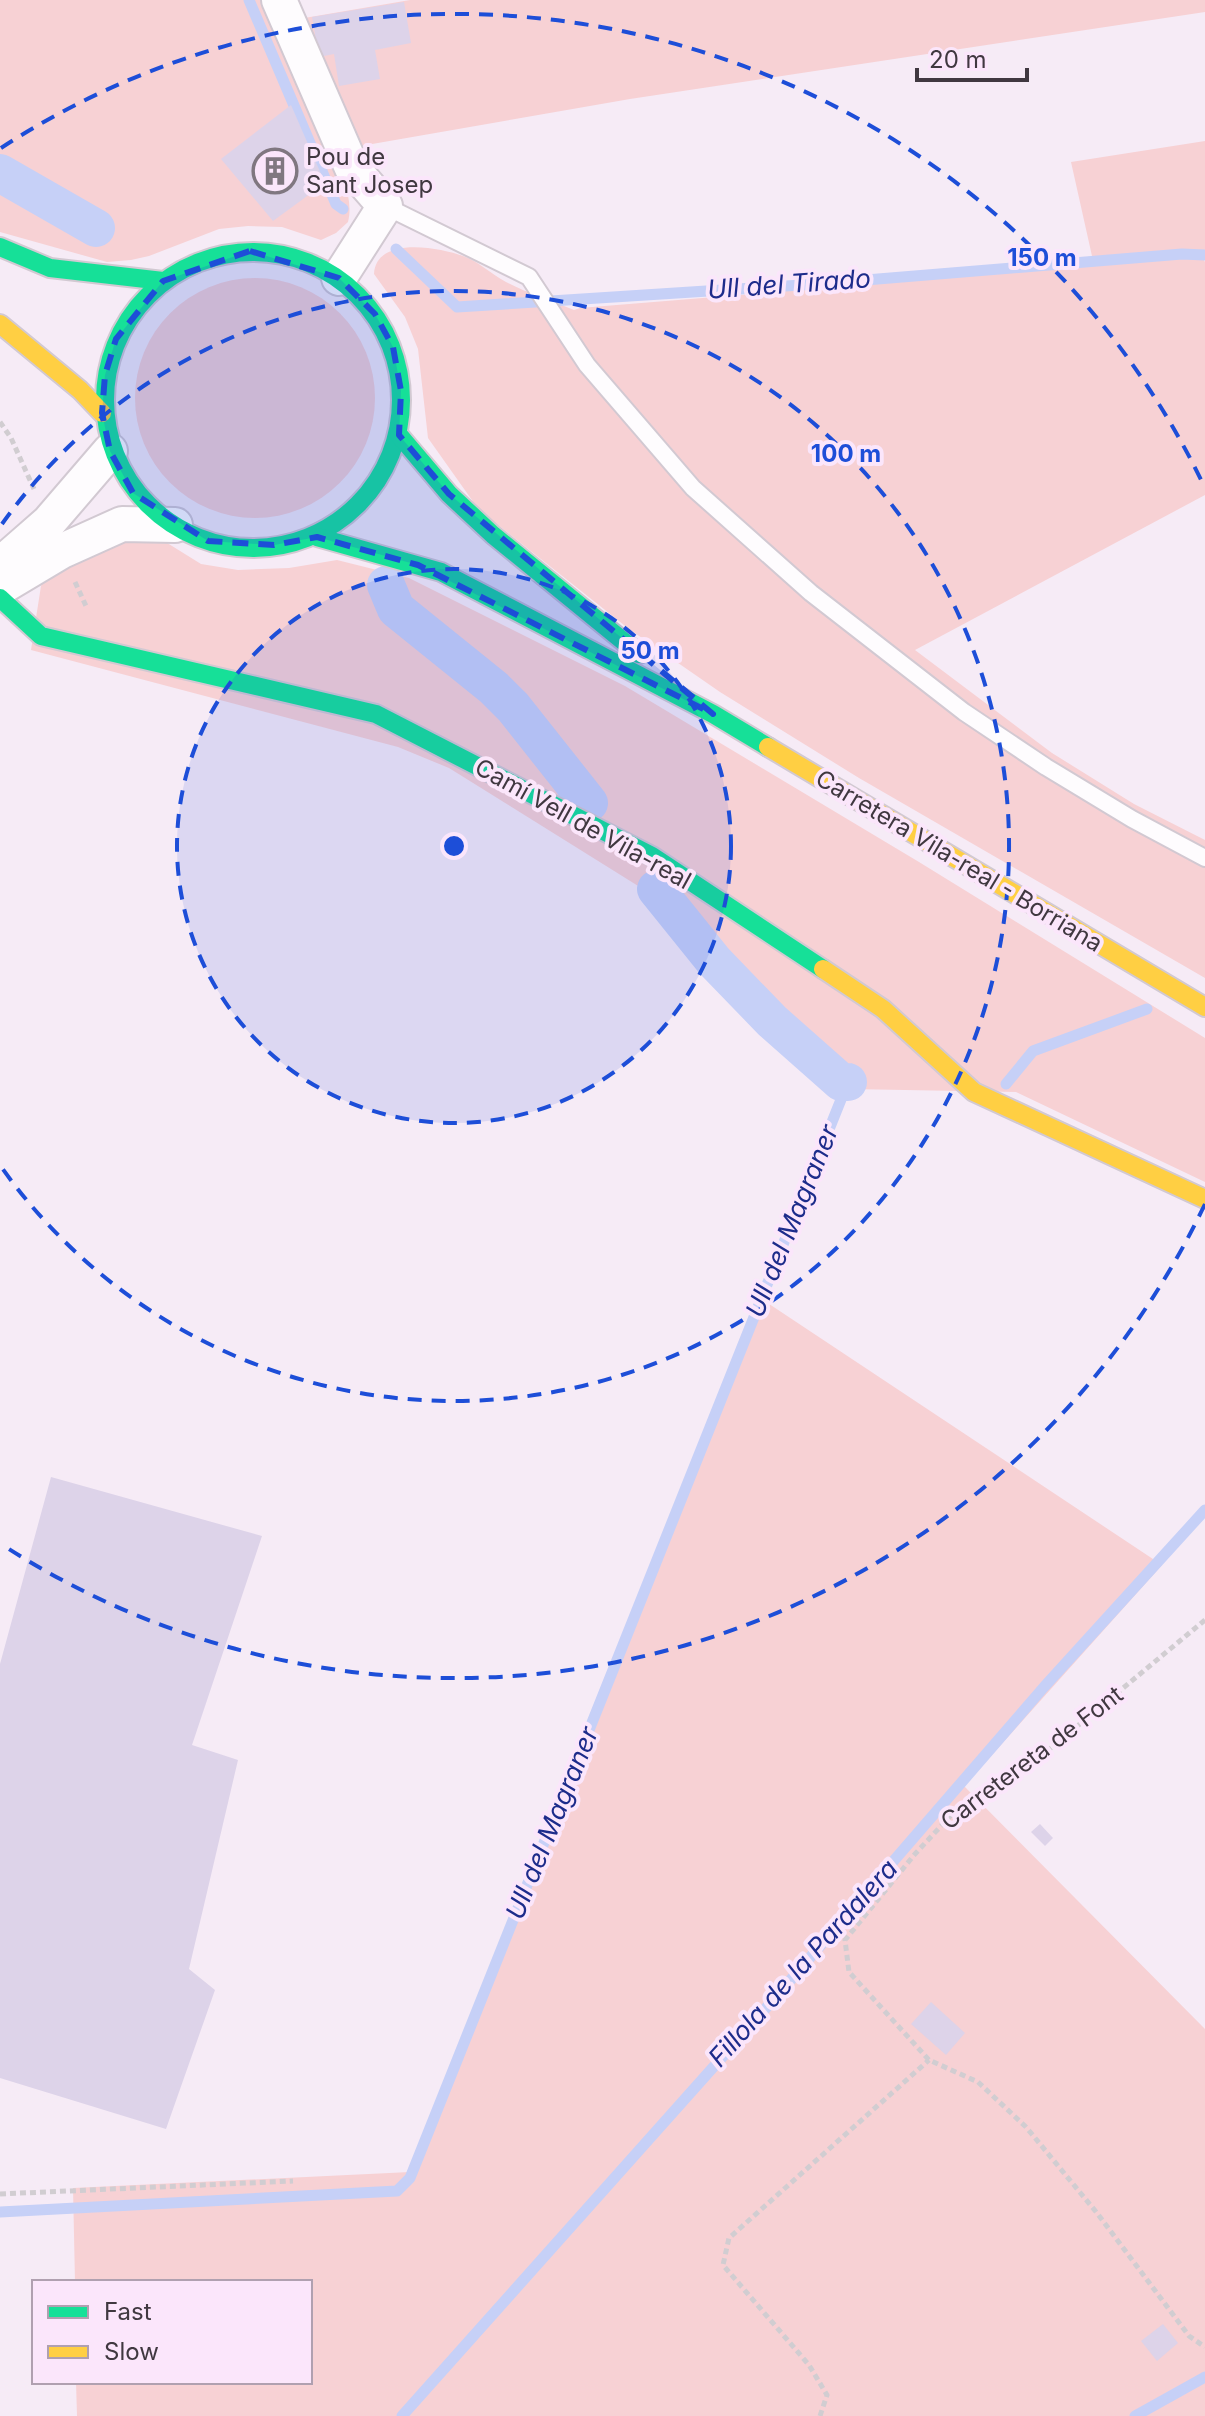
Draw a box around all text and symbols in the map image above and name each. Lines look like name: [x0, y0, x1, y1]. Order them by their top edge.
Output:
scale bar: [917, 32, 1027, 82]
text: 20 m: [929, 45, 987, 74]
place label: Pou de Sant Josep: [306, 142, 433, 199]
building icon: Pou de Sant Josep: [251, 147, 299, 195]
text: 150 m: [1007, 243, 1077, 272]
water label: Ull del Tirado: [706, 262, 872, 305]
text: 100 m: [811, 439, 881, 468]
text: 50 m: [620, 636, 680, 665]
street label: Camí Vell de Vila-real: [470, 752, 696, 895]
street label: Carretera Vila-real - Borriana: [811, 763, 1108, 958]
centre of rings: [440, 832, 468, 860]
water label: Ull del Magraner: [739, 1119, 845, 1321]
street label: Carretereta de Font: [935, 1680, 1129, 1836]
water label: Ull del Magraner: [499, 1721, 605, 1923]
water label: Fillola de la Pardalera: [702, 1853, 904, 2072]
legend: [32, 2280, 312, 2384]
text: Fast: [104, 2297, 152, 2326]
text: Slow: [104, 2337, 159, 2366]

